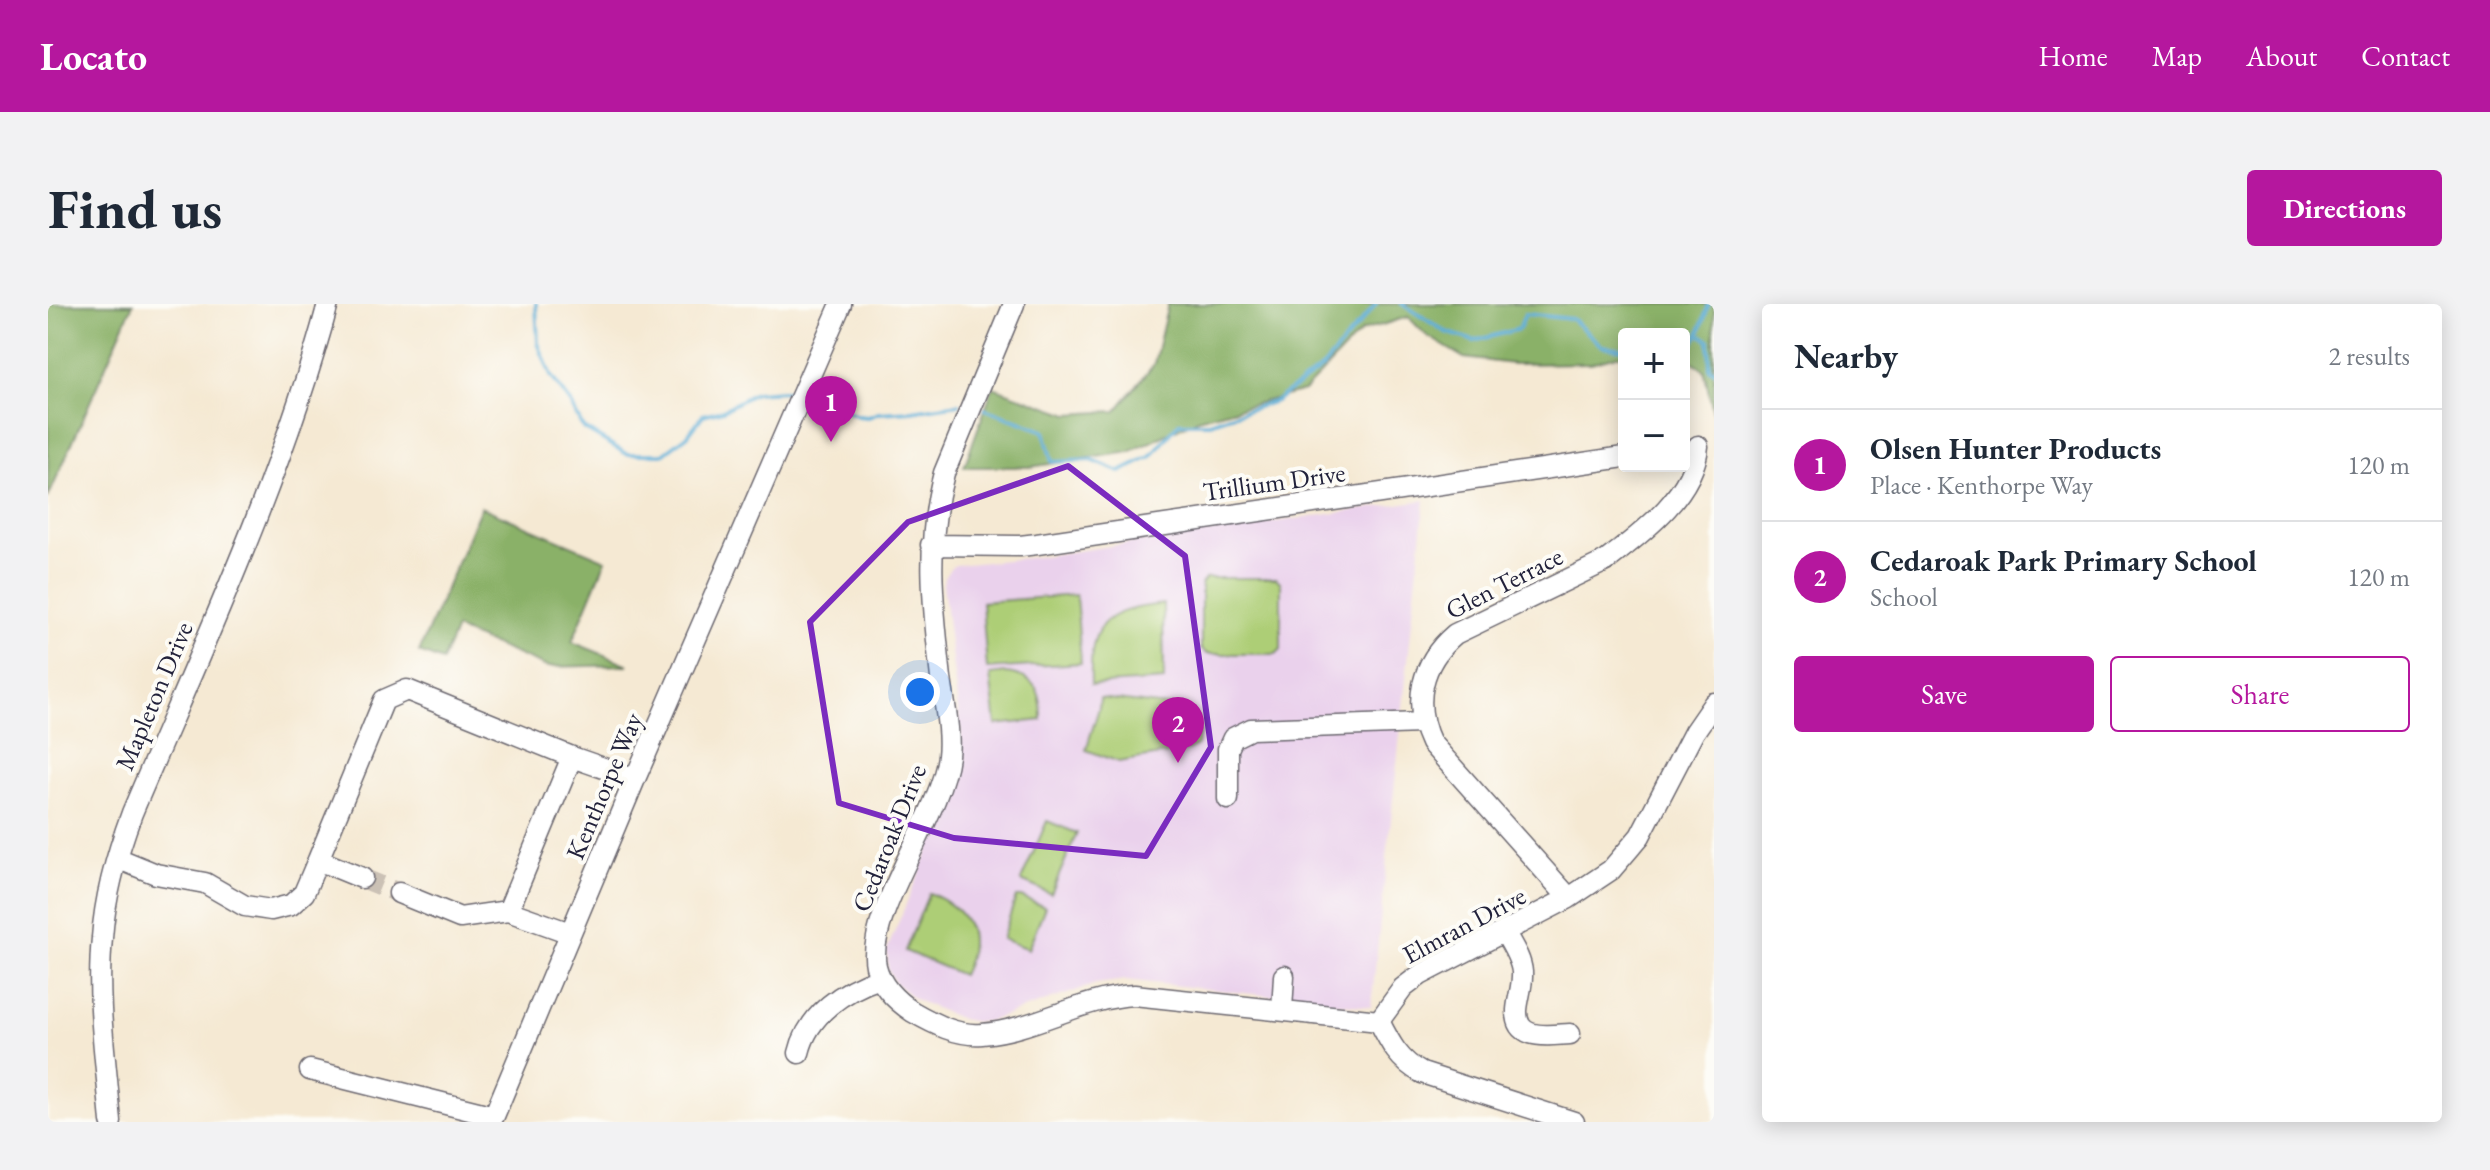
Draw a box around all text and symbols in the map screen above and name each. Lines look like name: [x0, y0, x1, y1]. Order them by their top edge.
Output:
text: Locato: [40, 32, 147, 81]
text: Home: [2038, 38, 2108, 74]
text: Map: [2152, 38, 2202, 74]
text: About: [2246, 38, 2317, 74]
text: Contact: [2361, 38, 2450, 74]
button: Directions: [2247, 170, 2442, 246]
text: Find us: [48, 172, 222, 245]
map controls: [1618, 328, 1690, 472]
button: +: [1618, 328, 1690, 400]
text: Nearby: [1794, 334, 1898, 378]
text: 2 results: [2329, 339, 2410, 373]
pin: 1: [805, 376, 857, 442]
button: −: [1618, 400, 1690, 472]
text: Olsen Hunter Products: [1870, 429, 2161, 468]
text: 1: [1813, 448, 1827, 482]
text: 120 m: [2347, 448, 2410, 482]
street label: Trillium Drive: [1201, 455, 1347, 509]
text: Place · Kenthorpe Way: [1870, 468, 2093, 502]
street label: Glen Terrace: [1440, 539, 1568, 627]
text: Cedaroak Park Primary School: [1870, 541, 2257, 580]
text: 2: [1813, 560, 1827, 594]
text: 120 m: [2347, 560, 2410, 594]
text: School: [1870, 580, 1938, 614]
street label: Mapleton Drive: [107, 617, 201, 775]
button: Save: [1794, 656, 2094, 732]
button: Share: [2110, 656, 2410, 732]
your location: [900, 672, 940, 712]
pin: 2: [1152, 697, 1204, 763]
street label: Kenthorpe Way: [558, 707, 650, 865]
street label: Cedaroak Drive: [844, 759, 934, 917]
street label: Elmran Drive: [1397, 878, 1531, 972]

